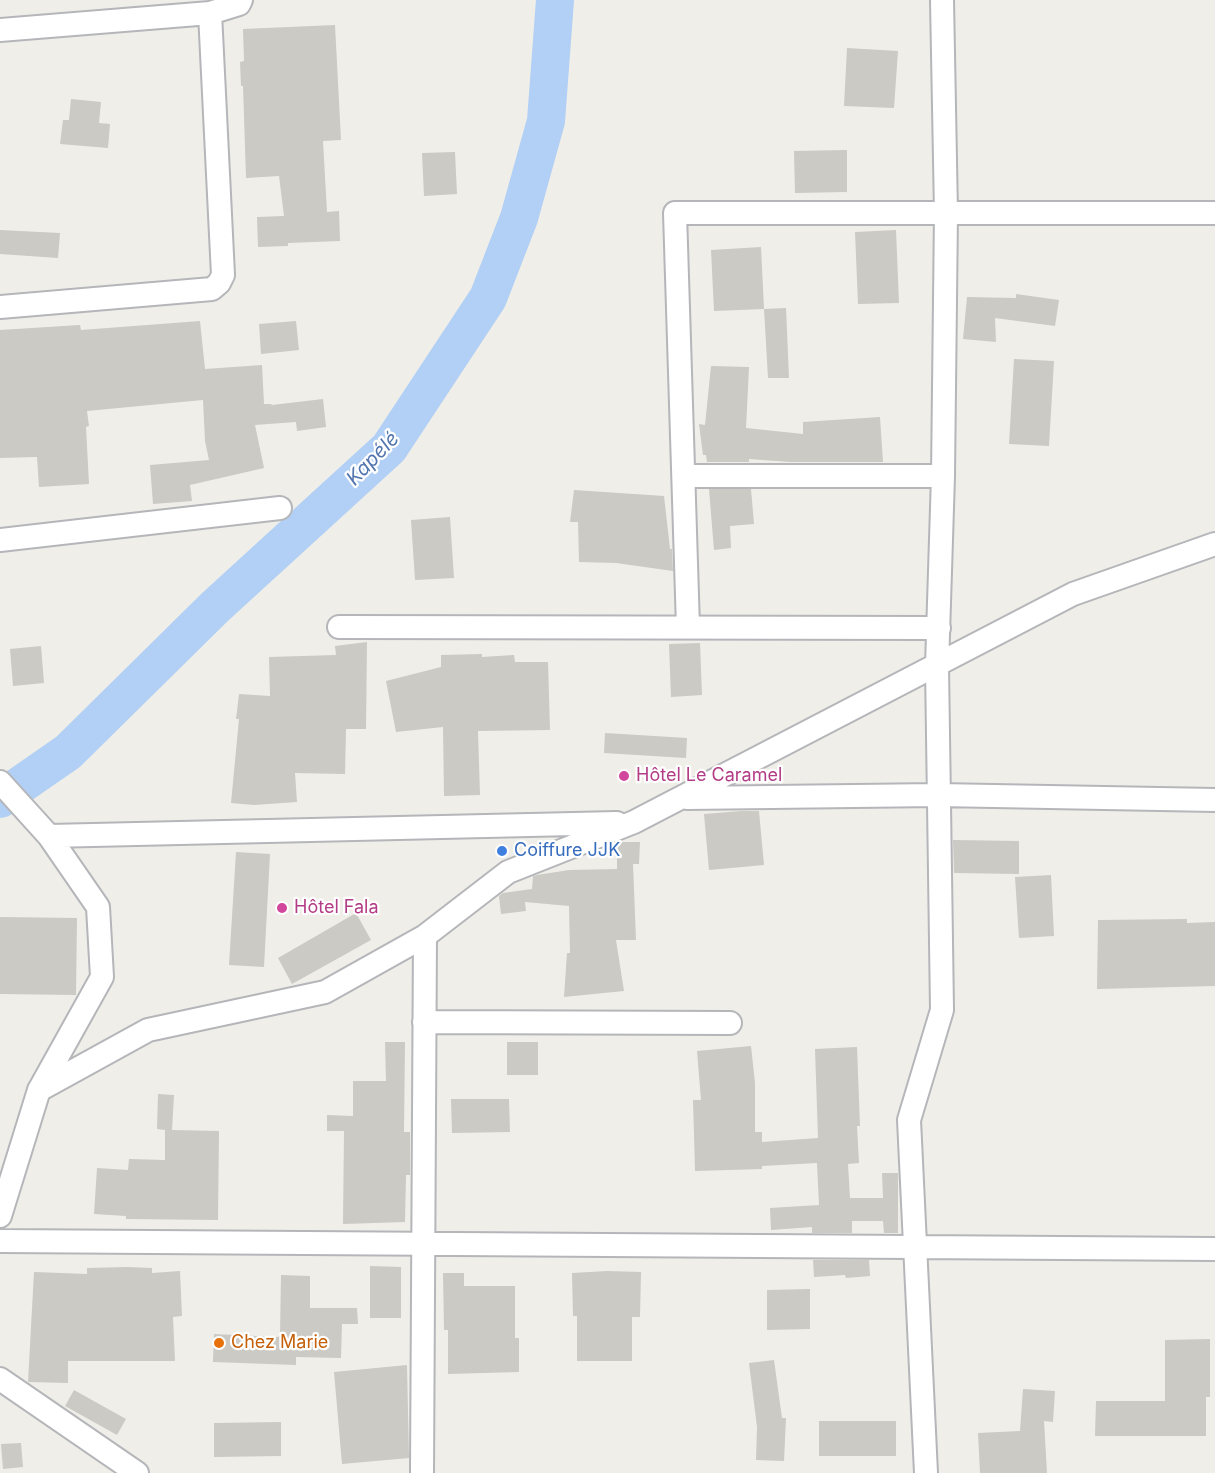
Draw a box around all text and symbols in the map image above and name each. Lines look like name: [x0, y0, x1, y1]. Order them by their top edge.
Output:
water label: Kapélé: [342, 427, 404, 491]
place label: Hôtel Le Caramel: [636, 765, 782, 787]
marker: Hôtel Le Caramel: [617, 769, 631, 783]
place label: Coiffure JJK: [514, 840, 620, 862]
marker: Coiffure JJK: [495, 844, 509, 858]
place label: Hôtel Fala: [294, 897, 379, 919]
marker: Hôtel Fala: [275, 901, 289, 915]
place label: Chez Marie: [231, 1332, 328, 1354]
marker: Chez Marie: [212, 1336, 226, 1350]

